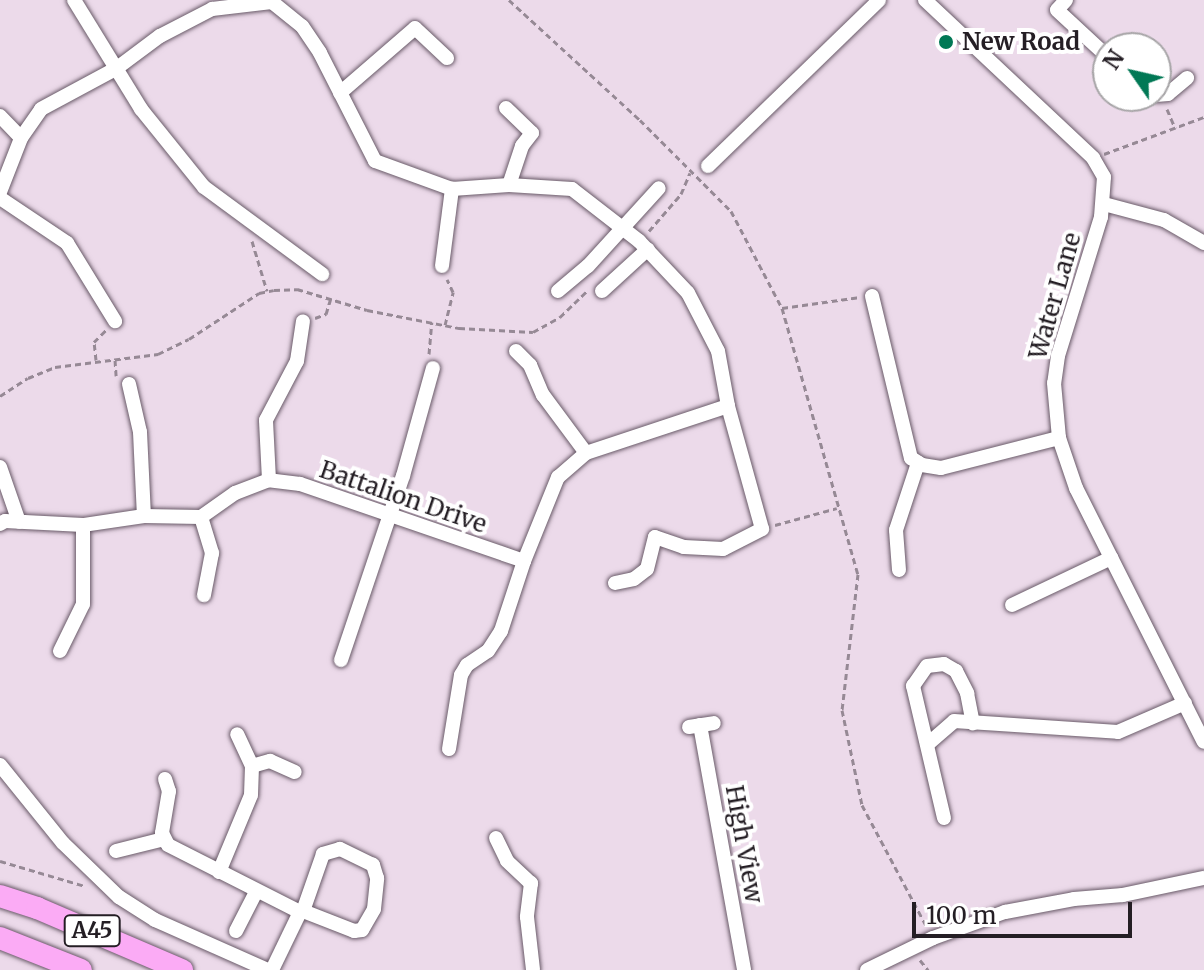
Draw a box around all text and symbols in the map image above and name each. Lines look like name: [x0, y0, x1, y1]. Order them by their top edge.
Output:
place label: New Road: [962, 28, 1080, 56]
north arrow: [1092, 32, 1172, 112]
marker: New Road: [937, 33, 955, 51]
text: N: [1097, 45, 1130, 75]
street label: Water Lane: [1023, 229, 1087, 363]
street label: Battalion Drive: [316, 455, 490, 539]
street label: High View: [719, 783, 769, 905]
scale bar: [916, 886, 1136, 936]
text: 100 m: [926, 900, 996, 931]
road number: A45: [62, 913, 122, 949]

